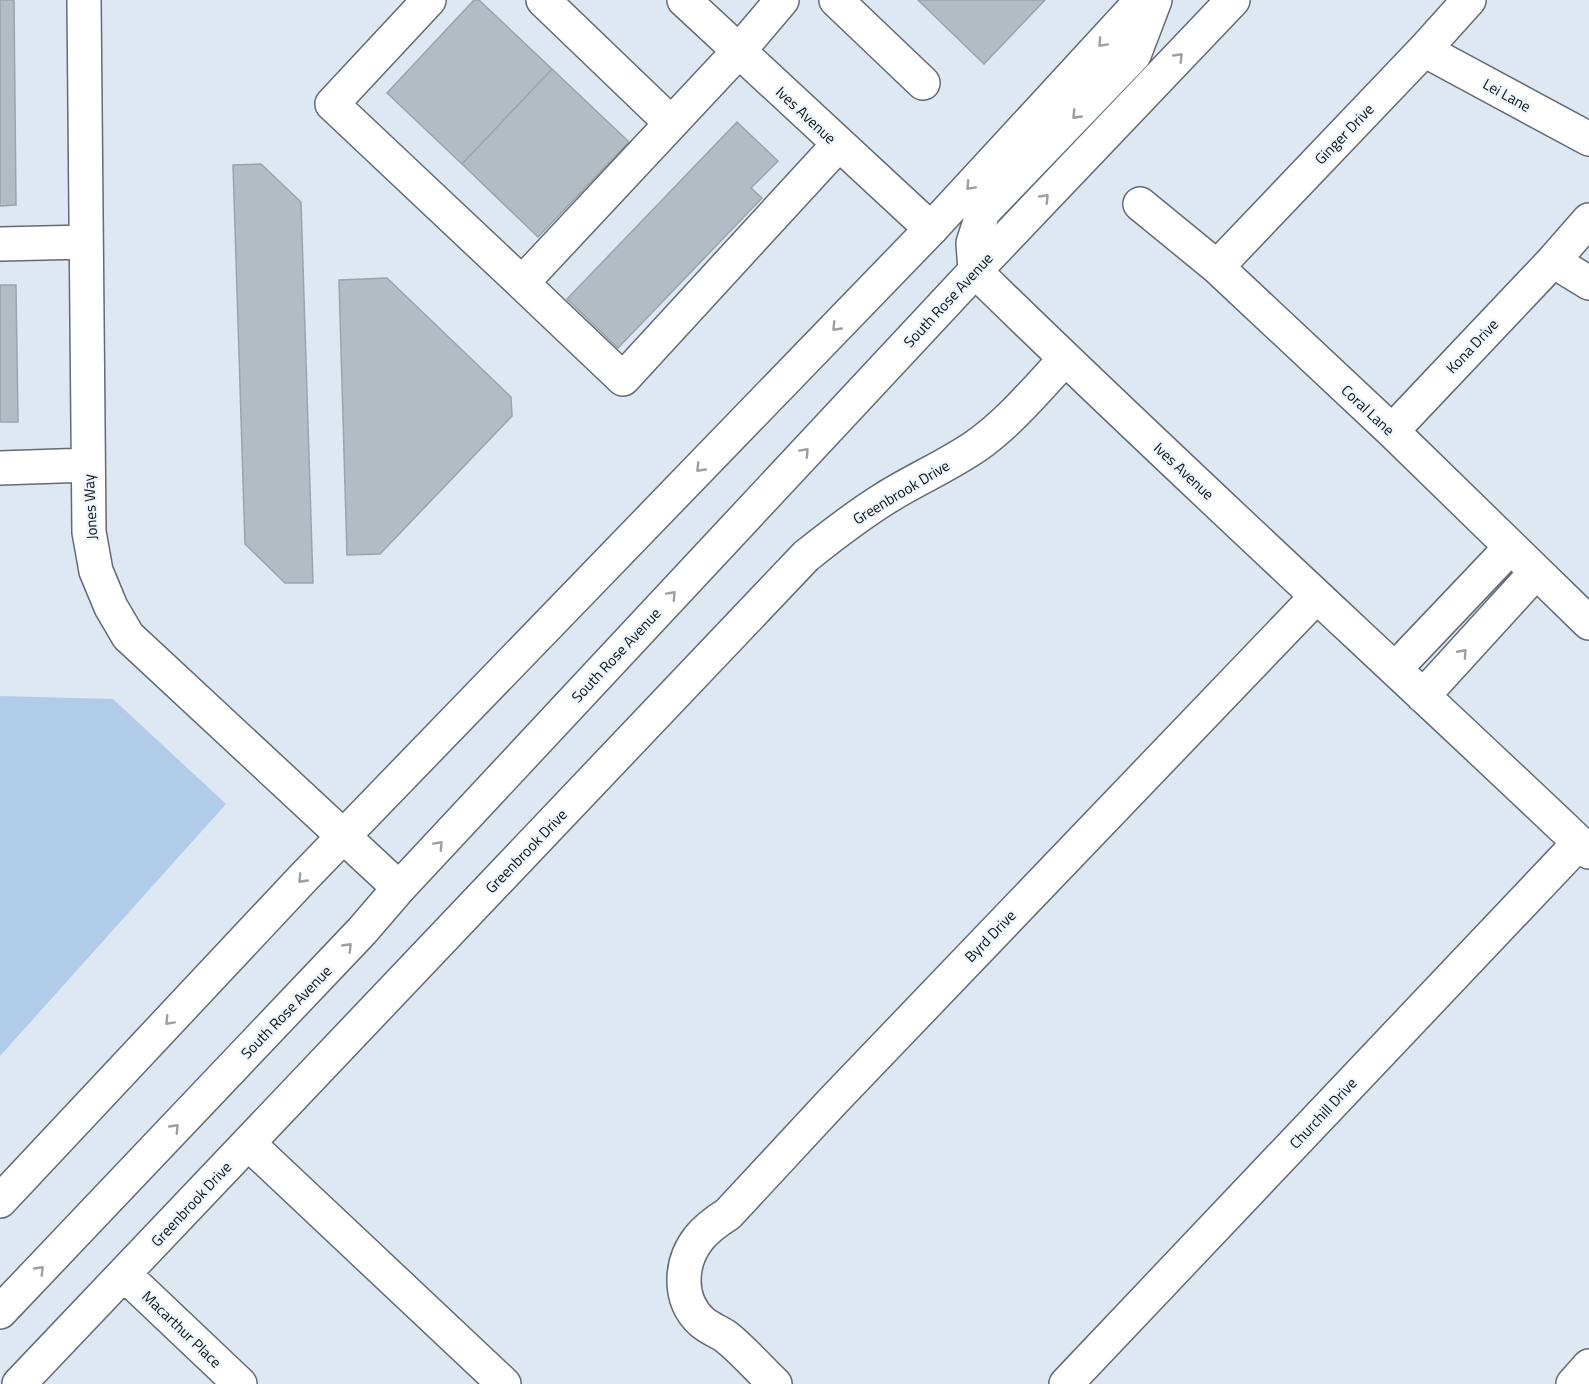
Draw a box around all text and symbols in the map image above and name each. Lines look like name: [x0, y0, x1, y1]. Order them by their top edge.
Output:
one-way arrow: [1099, 36, 1110, 47]
one-way arrow: [1172, 53, 1183, 64]
street label: Lei Lane: [1479, 72, 1535, 118]
street label: Ives Avenue: [771, 81, 841, 149]
street label: Ginger Drive: [1309, 98, 1379, 170]
one-way arrow: [1073, 108, 1084, 119]
one-way arrow: [966, 179, 977, 190]
one-way arrow: [1037, 194, 1048, 205]
street label: South Rose Avenue: [898, 247, 998, 353]
street label: Kona Drive: [1440, 313, 1504, 379]
one-way arrow: [832, 320, 843, 331]
street label: Coral Lane: [1336, 379, 1400, 441]
street label: Ives Avenue: [1149, 437, 1219, 505]
one-way arrow: [798, 449, 809, 460]
street label: Greenbrook Drive: [848, 454, 954, 530]
one-way arrow: [697, 460, 708, 471]
street label: Jones Way: [77, 474, 103, 540]
one-way arrow: [665, 591, 676, 602]
street label: South Rose Avenue: [566, 602, 666, 708]
one-way arrow: [1456, 649, 1467, 659]
street label: Greenbrook Drive: [480, 804, 572, 898]
one-way arrow: [432, 841, 443, 851]
one-way arrow: [299, 871, 310, 882]
street label: Byrd Drive: [959, 904, 1021, 968]
one-way arrow: [341, 943, 352, 953]
street label: South Rose Avenue: [235, 960, 337, 1064]
one-way arrow: [165, 1013, 176, 1024]
street label: Churchill Drive: [1284, 1072, 1362, 1154]
one-way arrow: [168, 1125, 179, 1135]
street label: Greenbrook Drive: [145, 1156, 237, 1252]
one-way arrow: [33, 1266, 44, 1277]
street label: Macarthur Place: [137, 1285, 227, 1373]

